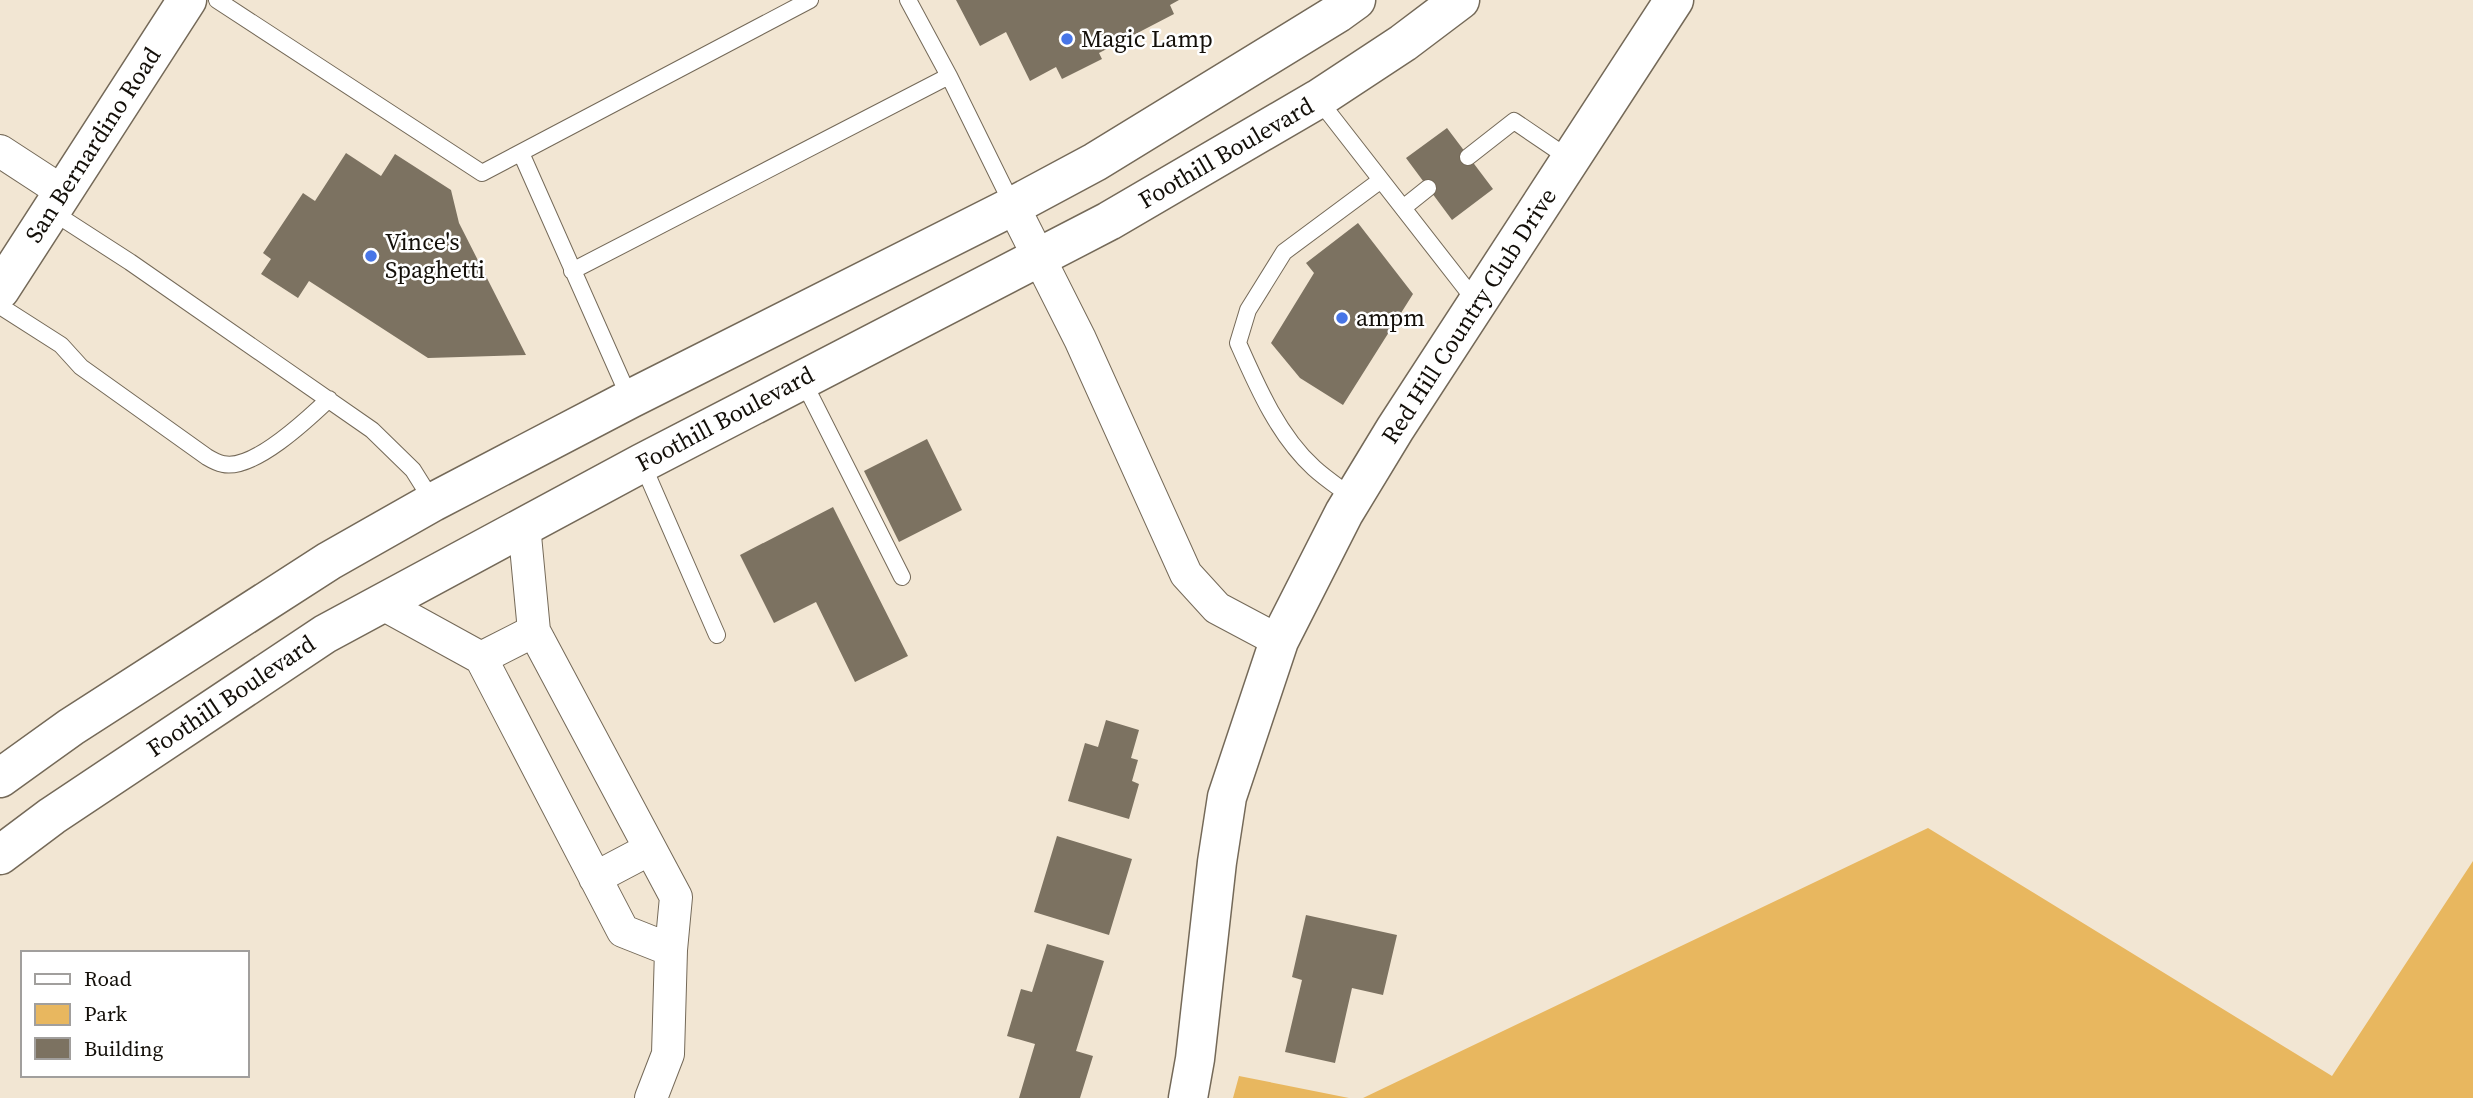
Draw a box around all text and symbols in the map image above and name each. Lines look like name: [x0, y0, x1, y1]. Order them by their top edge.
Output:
place label: Magic Lamp: [1081, 22, 1213, 55]
marker: Magic Lamp: [1059, 31, 1075, 47]
street label: San Bernardino Road: [17, 40, 168, 249]
street label: Foothill Boulevard: [1132, 89, 1320, 216]
street label: Red Hill Country Club Drive: [1373, 181, 1564, 450]
place label: Vince's Spaghetti: [385, 225, 485, 286]
marker: Vince's Spaghetti: [363, 248, 379, 264]
place label: ampm: [1356, 301, 1425, 334]
marker: ampm: [1334, 310, 1350, 326]
street label: Foothill Boulevard: [630, 358, 820, 479]
street label: Foothill Boulevard: [140, 627, 322, 764]
legend: [21, 951, 248, 1077]
text: Road: [84, 964, 132, 993]
text: Park: [84, 999, 128, 1028]
text: Building: [84, 1034, 163, 1063]

